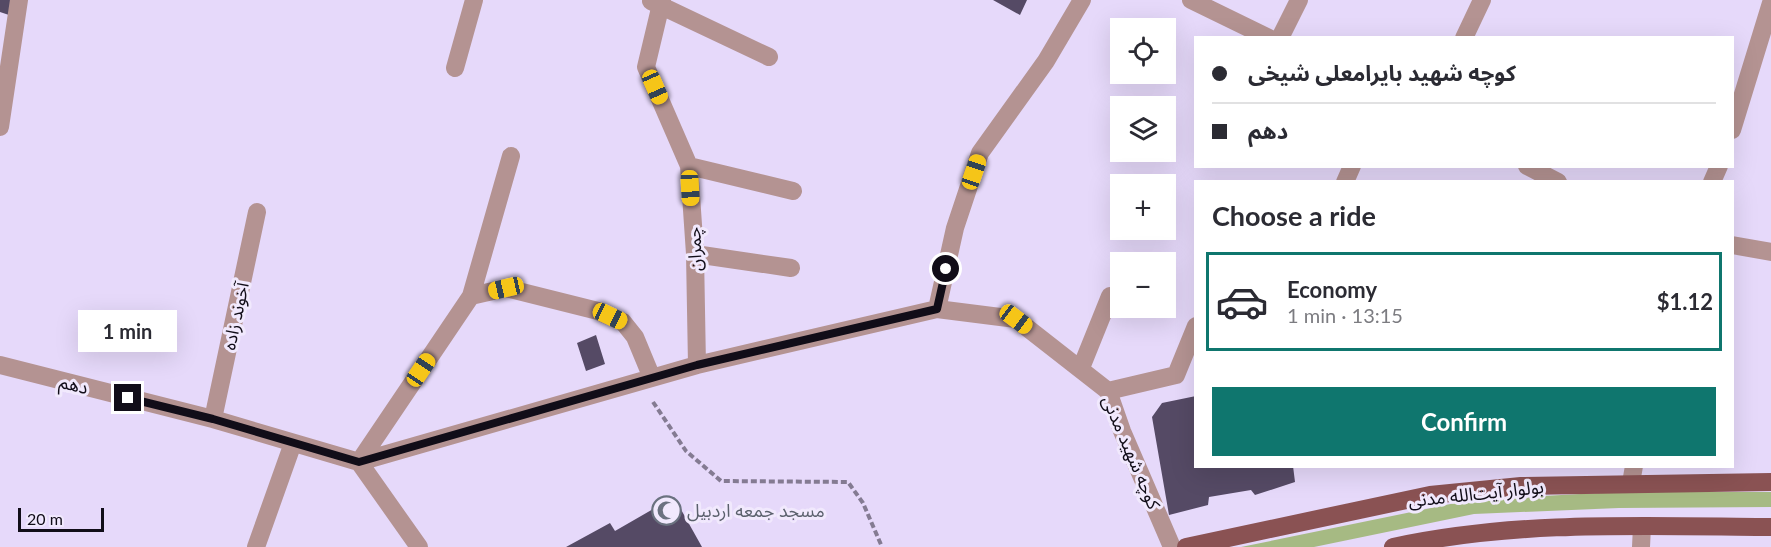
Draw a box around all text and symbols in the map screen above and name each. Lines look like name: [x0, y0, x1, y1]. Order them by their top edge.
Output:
map controls: [1110, 18, 1176, 318]
button: locate: [1110, 18, 1176, 84]
text: کوچه شهید بایرامعلی شیخی: [1248, 59, 1516, 86]
car: [639, 67, 671, 107]
button: layers: [1110, 96, 1176, 162]
text: دهم: [1248, 117, 1288, 144]
car: [960, 152, 988, 192]
car: [680, 170, 700, 206]
button: +: [1110, 174, 1176, 240]
text: Choose a ride: [1212, 199, 1376, 232]
street label: چمران: [682, 226, 707, 272]
button: −: [1110, 252, 1176, 318]
route start: [932, 255, 959, 282]
car: [486, 275, 526, 301]
icon: car: [1215, 275, 1269, 329]
text: Economy: [1287, 276, 1377, 303]
street label: آخوند زاده: [217, 279, 254, 352]
text: $1.12: [1657, 288, 1713, 315]
car: [590, 300, 630, 332]
car: [996, 301, 1036, 337]
text: 1 min · 13:15: [1287, 303, 1403, 327]
callout: 1 min: [78, 311, 178, 353]
text: 1 min: [103, 319, 152, 343]
car: [403, 350, 439, 390]
street label: دهم: [57, 370, 91, 401]
route end: [114, 384, 141, 411]
button: Confirm: [1212, 387, 1716, 456]
street label: کوچه شهید مدنی: [1097, 392, 1166, 513]
street label: بولوار آیت‌الله مدنی: [1407, 475, 1545, 512]
mosque icon: مسجد جمعه اردبیل: [650, 494, 682, 526]
place label: مسجد جمعه اردبیل: [687, 499, 825, 522]
scale bar: [18, 505, 104, 532]
text: 20 m: [27, 509, 63, 528]

